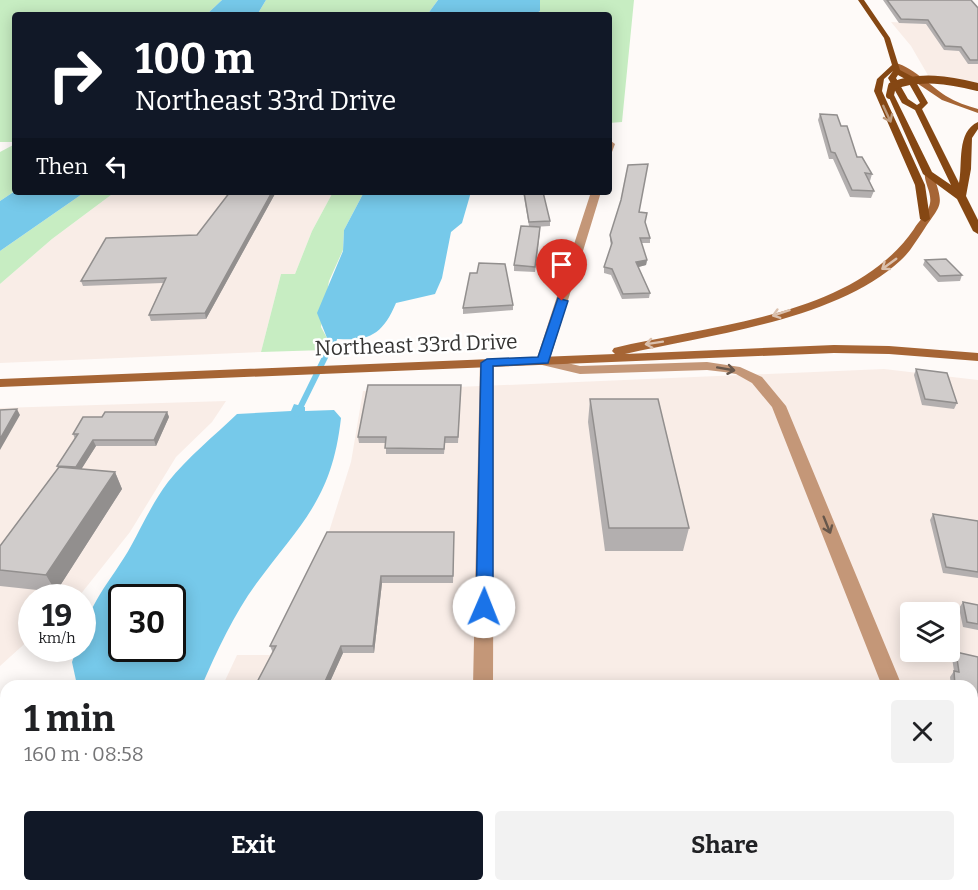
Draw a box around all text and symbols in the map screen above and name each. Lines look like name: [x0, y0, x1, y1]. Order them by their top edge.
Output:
text: 100 m: [135, 34, 254, 84]
icon: right: [36, 36, 114, 114]
text: Northeast 33rd Drive: [135, 85, 396, 117]
one-way arrow: [881, 104, 893, 122]
icon: left: [100, 150, 133, 183]
text: Then: [36, 153, 88, 180]
pin: [536, 239, 587, 301]
icon: arrive: [545, 248, 578, 281]
one-way arrow: [881, 257, 897, 270]
one-way arrow: [772, 308, 791, 319]
street label: Northeast 33rd Drive: [314, 328, 518, 362]
one-way arrow: [645, 338, 665, 349]
one-way arrow: [716, 364, 736, 375]
one-way arrow: [822, 515, 833, 533]
position arrow: [452, 575, 516, 639]
speed limit sign: 30: [108, 584, 186, 662]
text: 19: [42, 598, 72, 634]
map controls: [900, 602, 960, 662]
button: layers: [900, 602, 960, 662]
text: km/h: [38, 629, 76, 647]
text: 1 min: [24, 697, 115, 741]
button: close: [891, 700, 954, 763]
text: 160 m · 08:58: [24, 742, 144, 766]
button: Exit: [24, 811, 483, 880]
button: Share: [495, 811, 954, 880]

